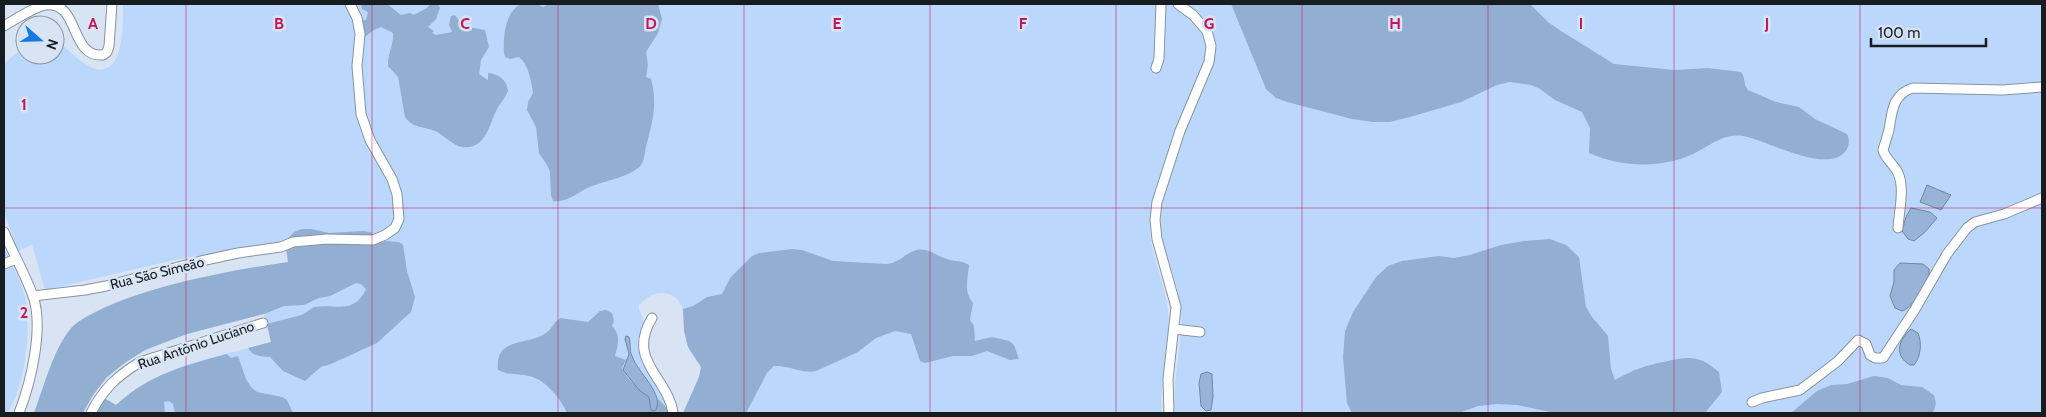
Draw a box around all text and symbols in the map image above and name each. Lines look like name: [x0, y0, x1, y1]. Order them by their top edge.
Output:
text: A: [88, 14, 98, 33]
text: B: [274, 14, 284, 33]
text: C: [460, 14, 470, 33]
text: D: [645, 14, 657, 33]
text: E: [832, 14, 842, 33]
text: F: [1019, 14, 1028, 33]
text: G: [1204, 14, 1214, 33]
text: H: [1389, 14, 1401, 33]
text: I: [1579, 14, 1583, 33]
text: J: [1764, 14, 1769, 33]
north arrow: [15, 15, 65, 65]
scale bar: [1871, 15, 1986, 47]
text: 100 m: [1878, 24, 1920, 42]
text: N: [42, 37, 62, 52]
text: 1: [21, 95, 27, 114]
street label: Rua São Simeão: [108, 253, 206, 293]
text: 2: [20, 303, 28, 322]
street label: Rua Antônio Luciano: [136, 317, 257, 373]

